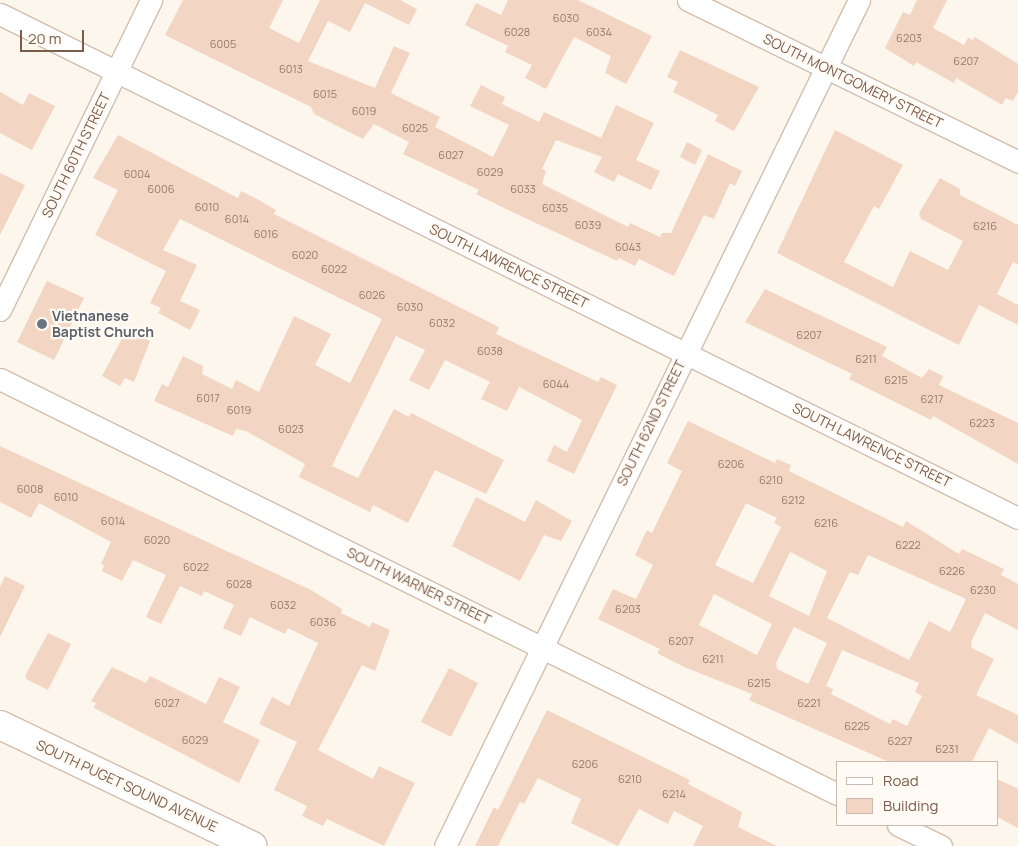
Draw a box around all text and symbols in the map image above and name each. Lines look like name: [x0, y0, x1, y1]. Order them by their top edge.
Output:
house number: 6030: [553, 11, 579, 25]
scale bar: [22, 20, 86, 52]
house number: 6028: [504, 25, 530, 39]
house number: 6034: [586, 25, 612, 39]
text: 20 m: [28, 28, 61, 49]
street label: SOUTH MONTGOMERY STREET: [760, 30, 946, 132]
house number: 6203: [896, 31, 922, 45]
house number: 6005: [210, 37, 236, 51]
house number: 6207: [953, 54, 979, 68]
house number: 6013: [279, 62, 303, 76]
house number: 6015: [313, 87, 337, 101]
street label: SOUTH 60TH STREET: [38, 90, 114, 220]
house number: 6019: [352, 104, 376, 118]
house number: 6025: [402, 121, 428, 135]
house number: 6027: [438, 148, 464, 162]
house number: 6029: [477, 165, 503, 179]
house number: 6004: [124, 167, 150, 181]
house number: 6006: [147, 182, 175, 196]
house number: 6033: [510, 182, 536, 196]
house number: 6010: [195, 200, 219, 214]
house number: 6035: [542, 201, 568, 215]
house number: 6014: [225, 212, 249, 226]
house number: 6039: [575, 218, 601, 232]
house number: 6216: [973, 219, 997, 233]
street label: SOUTH LAWRENCE STREET: [427, 220, 591, 312]
house number: 6016: [254, 227, 278, 241]
house number: 6043: [615, 240, 641, 254]
house number: 6020: [292, 248, 318, 262]
house number: 6022: [321, 262, 347, 276]
house number: 6026: [359, 288, 385, 302]
house number: 6030: [397, 300, 423, 314]
place label: Vietnanese Baptist Church: [52, 308, 154, 341]
house number: 6032: [429, 316, 455, 330]
marker: Vietnanese Baptist Church: [36, 318, 48, 330]
house number: 6207: [796, 328, 822, 342]
house number: 6038: [477, 344, 503, 358]
house number: 6211: [855, 352, 877, 366]
street label: SOUTH 62ND STREET: [613, 357, 689, 489]
house number: 6215: [884, 373, 908, 387]
house number: 6044: [543, 377, 569, 391]
house number: 6017: [196, 391, 220, 405]
house number: 6217: [921, 392, 943, 406]
street label: SOUTH LAWRENCE STREET: [790, 399, 954, 491]
house number: 6019: [227, 403, 251, 417]
house number: 6223: [969, 416, 995, 430]
house number: 6023: [278, 422, 304, 436]
house number: 6206: [718, 457, 744, 471]
house number: 6210: [759, 473, 783, 487]
house number: 6008: [17, 482, 43, 496]
house number: 6010: [54, 490, 78, 504]
house number: 6212: [781, 493, 805, 507]
house number: 6014: [101, 514, 125, 528]
house number: 6216: [814, 516, 838, 530]
house number: 6020: [144, 533, 170, 547]
house number: 6222: [895, 538, 921, 552]
street label: SOUTH WARNER STREET: [344, 544, 494, 628]
house number: 6022: [183, 560, 209, 574]
house number: 6226: [939, 564, 965, 578]
house number: 6028: [226, 577, 252, 591]
house number: 6230: [970, 583, 996, 597]
house number: 6032: [270, 598, 296, 612]
house number: 6203: [615, 602, 641, 616]
house number: 6036: [310, 615, 336, 629]
house number: 6207: [668, 634, 694, 648]
house number: 6211: [702, 652, 724, 666]
house number: 6215: [747, 676, 771, 690]
house number: 6027: [154, 696, 180, 710]
house number: 6221: [797, 696, 821, 710]
house number: 6225: [844, 719, 870, 733]
house number: 6029: [182, 733, 208, 747]
house number: 6227: [888, 734, 912, 748]
street label: SOUTH PUGET SOUND AVENUE: [33, 736, 221, 836]
house number: 6231: [935, 742, 959, 756]
house number: 6206: [572, 757, 598, 771]
legend: [836, 761, 998, 826]
text: Road: [883, 770, 919, 791]
house number: 6210: [618, 772, 642, 786]
house number: 6214: [662, 787, 686, 801]
text: Building: [883, 795, 938, 816]

